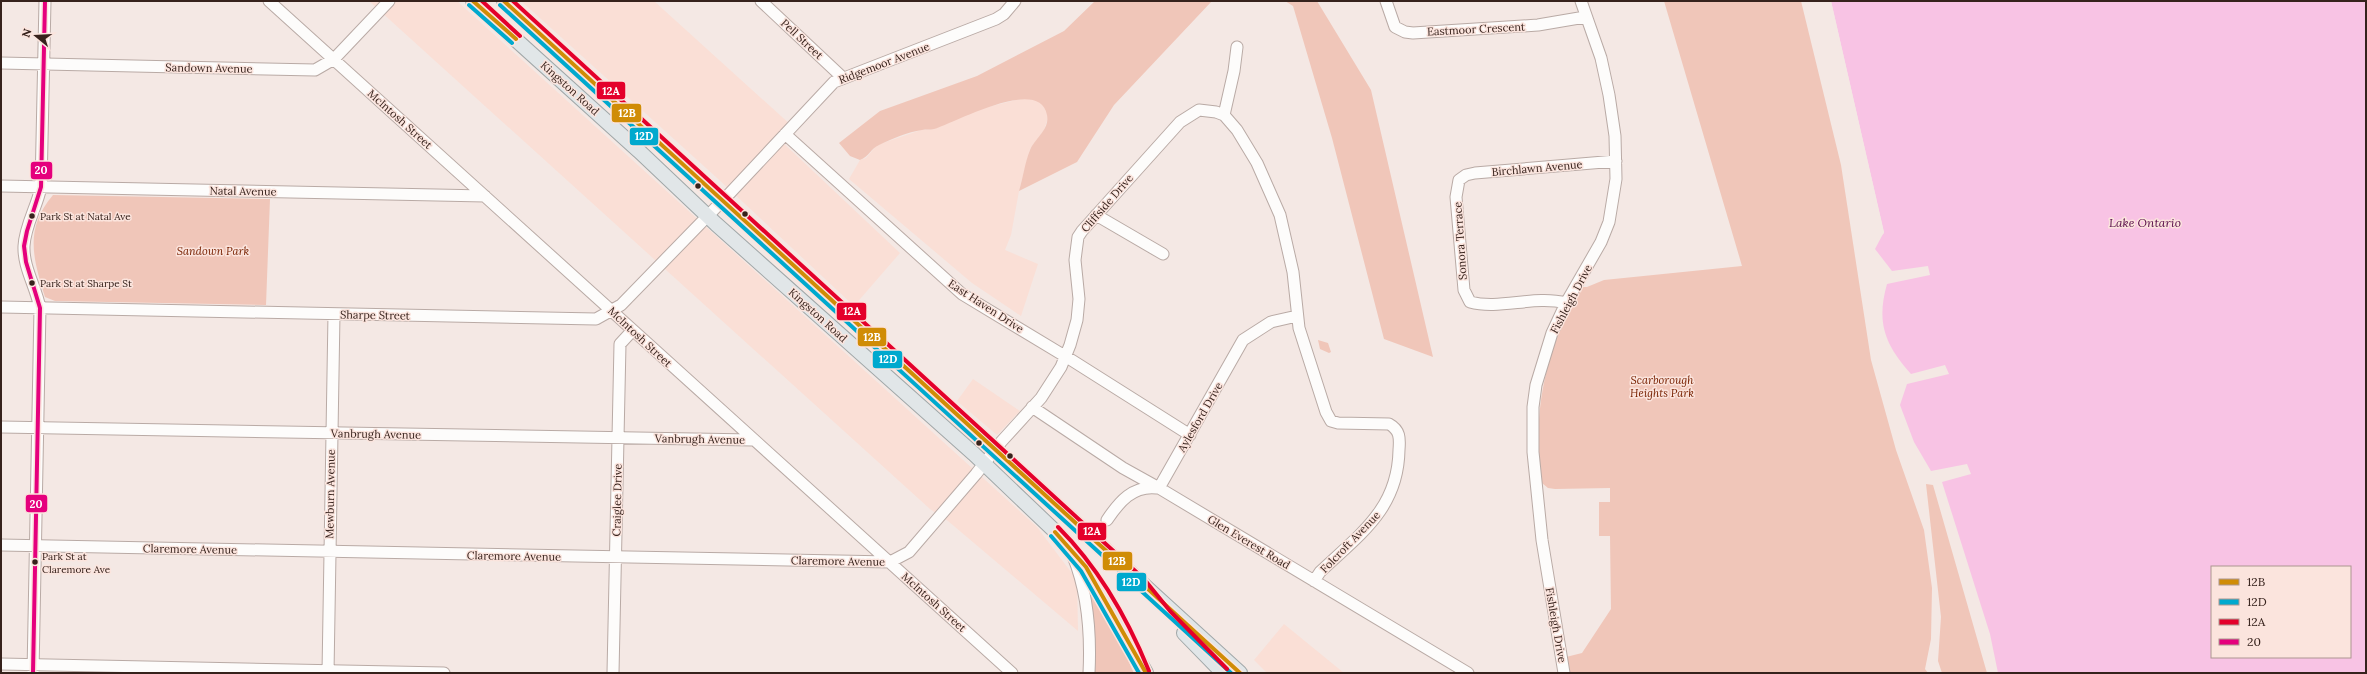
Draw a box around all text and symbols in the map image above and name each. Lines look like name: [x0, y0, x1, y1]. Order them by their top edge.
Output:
north arrow: [16, 16, 56, 56]
street label: Pell Street: [778, 16, 827, 63]
street label: Eastmoor Crescent: [1427, 19, 1526, 39]
text: N: [19, 26, 35, 39]
street label: Ridgemoor Avenue: [837, 39, 931, 87]
street label: Kingston Road: [538, 58, 603, 118]
street label: Sandown Avenue: [165, 60, 253, 76]
line badge: 12A: [596, 81, 626, 100]
text: 12A: [602, 84, 620, 98]
street label: McIntosh Street: [365, 86, 436, 152]
line badge: 12B: [611, 103, 642, 123]
text: 12B: [618, 106, 636, 120]
line badge: 12D: [629, 127, 659, 146]
text: 12D: [635, 129, 653, 143]
street label: Birchlawn Avenue: [1491, 157, 1583, 179]
line badge: 20: [30, 161, 53, 180]
text: 20: [35, 163, 47, 177]
street label: Cliffside Drive: [1078, 171, 1136, 235]
unlabelled marker: [693, 181, 703, 191]
street label: Natal Avenue: [209, 183, 277, 199]
street label: Sonora Terrace: [1450, 201, 1470, 281]
unlabelled marker: [740, 209, 750, 219]
place label: Park St at Natal Ave: [40, 210, 131, 223]
marker: Park St at Natal Ave: [27, 211, 37, 221]
water label: Lake Ontario: [2109, 215, 2181, 230]
park label: Sandown Park: [177, 244, 249, 258]
street label: Fishleigh Drive: [1547, 262, 1595, 336]
street label: East Haven Drive: [946, 276, 1026, 336]
place label: Park St at Sharpe St: [40, 277, 132, 290]
marker: Park St at Sharpe St: [27, 278, 37, 288]
street label: Kingston Road: [786, 285, 851, 345]
line badge: 12A: [836, 302, 867, 321]
street label: McIntosh Street: [605, 304, 675, 371]
text: 12A: [843, 304, 861, 318]
street label: Sharpe Street: [340, 307, 411, 323]
line badge: 12B: [857, 327, 887, 347]
text: 12B: [863, 330, 881, 344]
line badge: 12D: [872, 350, 903, 369]
text: 12D: [879, 352, 897, 366]
park label: Scarborough Heights Park: [1630, 373, 1694, 400]
street label: Aylesford Drive: [1174, 380, 1226, 455]
street label: Vanbrugh Avenue: [330, 426, 421, 442]
street label: Vanbrugh Avenue: [654, 431, 745, 447]
unlabelled marker: [974, 438, 984, 448]
street label: Mewburn Avenue: [322, 449, 338, 539]
unlabelled marker: [1005, 451, 1015, 461]
street label: Craiglee Drive: [609, 463, 625, 536]
line badge: 20: [25, 494, 48, 513]
text: 20: [30, 497, 42, 511]
street label: Folcroft Avenue: [1317, 508, 1383, 576]
street label: Glen Everest Road: [1205, 512, 1293, 572]
line badge: 12A: [1077, 522, 1107, 541]
text: 12A: [1083, 524, 1101, 538]
street label: Claremore Avenue: [143, 541, 237, 557]
street label: Claremore Avenue: [467, 548, 561, 564]
place label: Park St at Claremore Ave: [42, 550, 111, 576]
line badge: 12B: [1102, 551, 1133, 571]
street label: Claremore Avenue: [791, 553, 885, 569]
text: 12B: [1108, 554, 1126, 568]
marker: Park St at Claremore Ave: [30, 557, 40, 567]
legend: [2211, 566, 2351, 658]
street label: McIntosh Street: [899, 569, 970, 635]
line badge: 12D: [1116, 572, 1147, 592]
text: 12B: [2247, 574, 2265, 589]
text: 12D: [1122, 575, 1140, 589]
street label: Fishleigh Drive: [1542, 586, 1570, 664]
text: 12D: [2247, 594, 2267, 609]
text: 12A: [2247, 614, 2266, 629]
text: 20: [2247, 634, 2261, 649]

